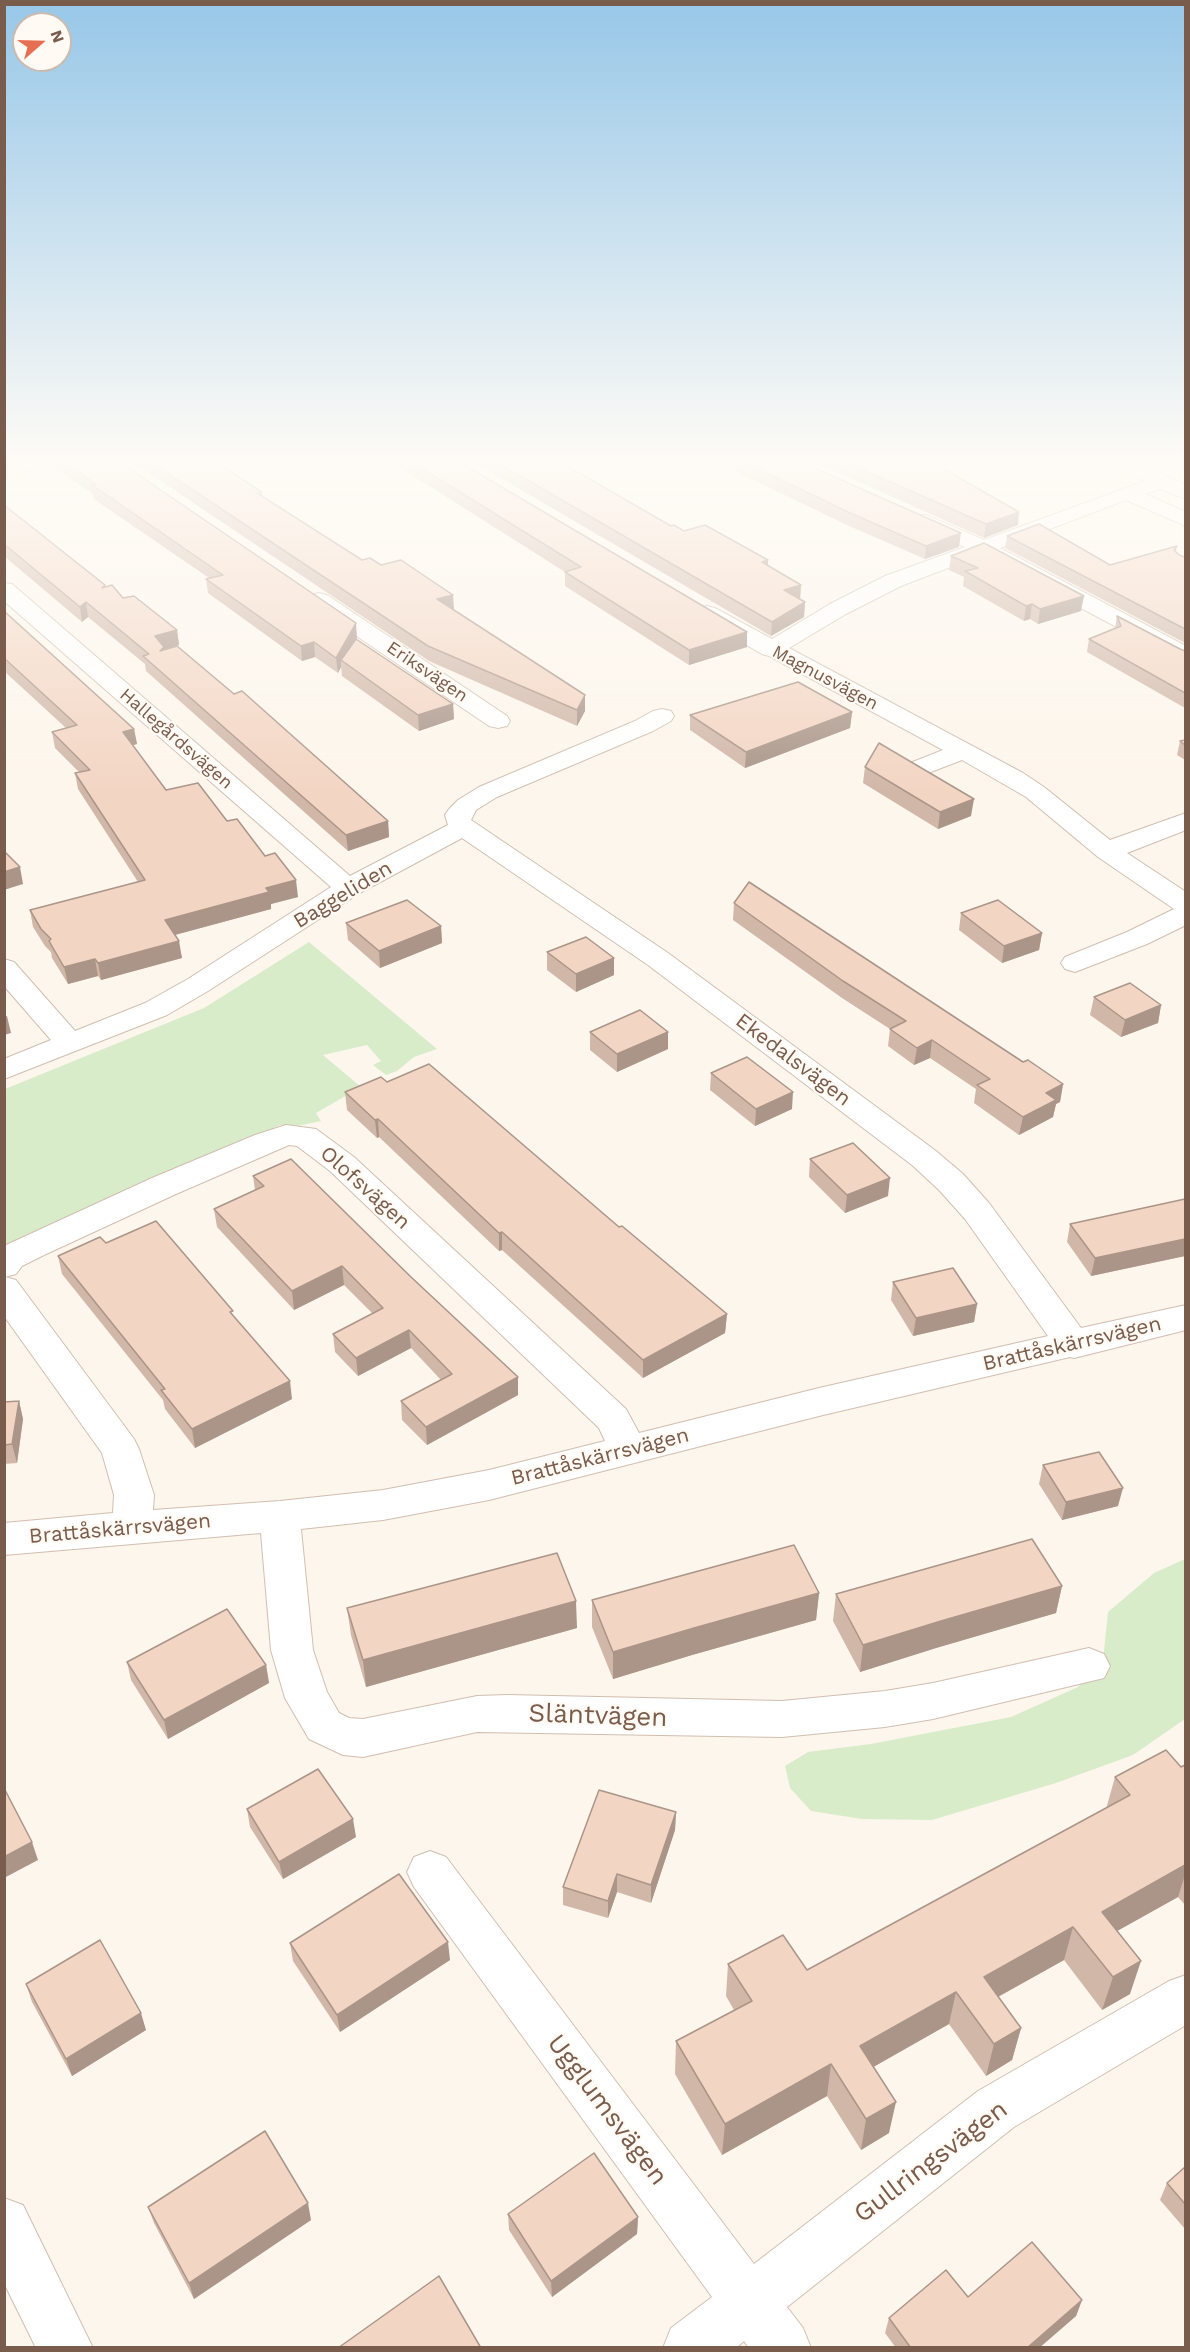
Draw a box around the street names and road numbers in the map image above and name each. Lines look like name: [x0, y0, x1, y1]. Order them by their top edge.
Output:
street label: Eriksvägen: [382, 637, 472, 707]
street label: Magnusvägen: [768, 641, 882, 715]
street label: Hallegårdsvägen: [115, 684, 237, 794]
street label: Baggeliden: [289, 856, 397, 934]
street label: Ekedalsvägen: [730, 1008, 856, 1112]
street label: Olofsvägen: [315, 1141, 415, 1235]
street label: Brattåskärrsvägen: [980, 1311, 1164, 1377]
street label: Brattåskärrsvägen: [508, 1423, 692, 1491]
street label: Brattåskärrsvägen: [28, 1508, 212, 1550]
street label: Släntvägen: [528, 1698, 668, 1734]
street label: Ugglumsvägen: [540, 2028, 674, 2192]
street label: Gullringsvägen: [848, 2094, 1014, 2230]

